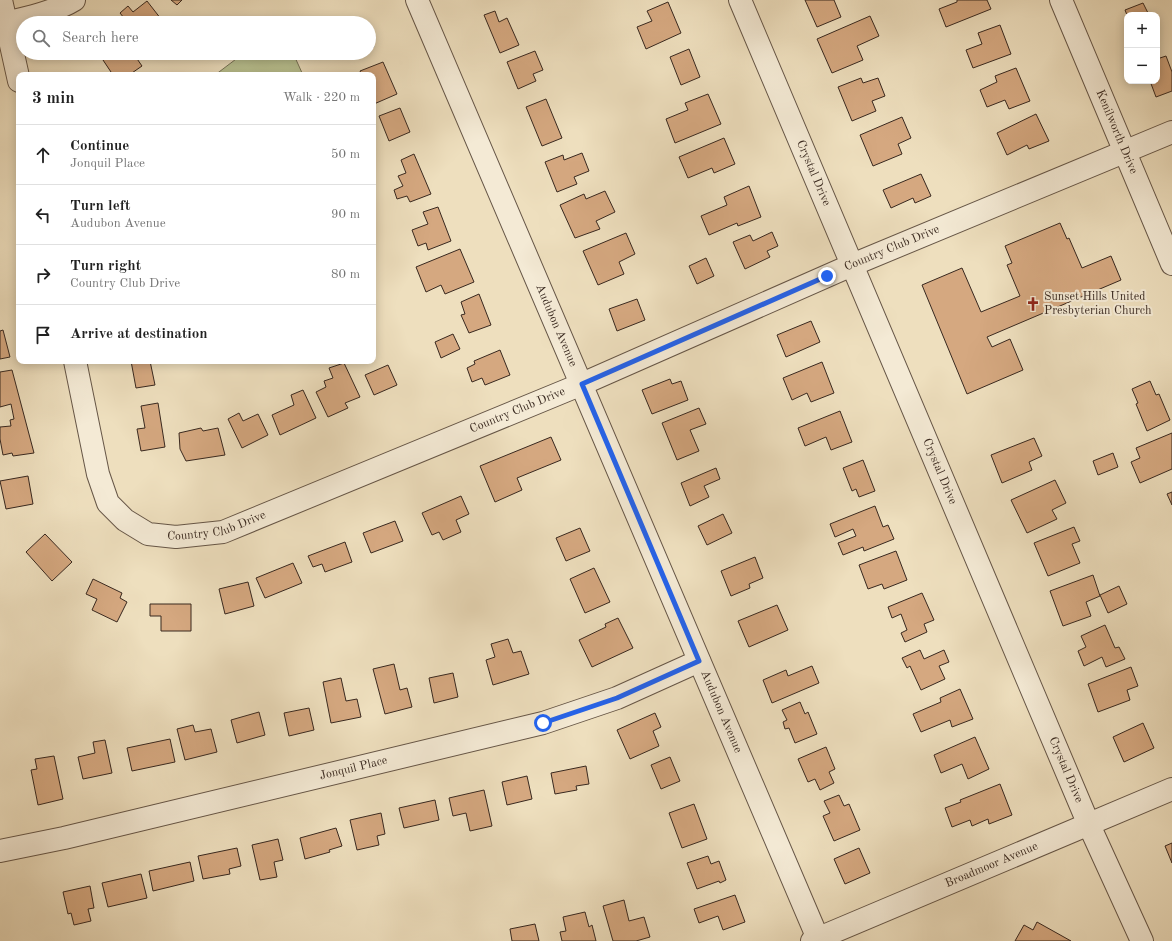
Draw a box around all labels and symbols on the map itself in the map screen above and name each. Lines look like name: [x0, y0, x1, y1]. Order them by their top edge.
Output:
street label: Kenilworth Drive: [1093, 88, 1140, 176]
street label: Crystal Drive: [794, 138, 833, 208]
street label: Country Club Drive: [843, 223, 942, 274]
route end: [818, 267, 836, 285]
street label: Audubon Avenue: [533, 283, 579, 369]
place label: Sunset Hills United Presbyterian Church: [1044, 291, 1152, 317]
church icon: Sunset Hills United Presbyterian Church: [1025, 296, 1041, 312]
street label: Country Club Drive: [468, 385, 567, 436]
street label: Crystal Drive: [920, 437, 959, 507]
street label: Country Club Drive: [166, 509, 268, 543]
street label: Audubon Avenue: [698, 669, 744, 755]
route start: [534, 714, 552, 732]
street label: Crystal Drive: [1047, 735, 1085, 805]
street label: Jonquil Place: [318, 754, 389, 782]
street label: Broadmoor Avenue: [944, 840, 1040, 890]

